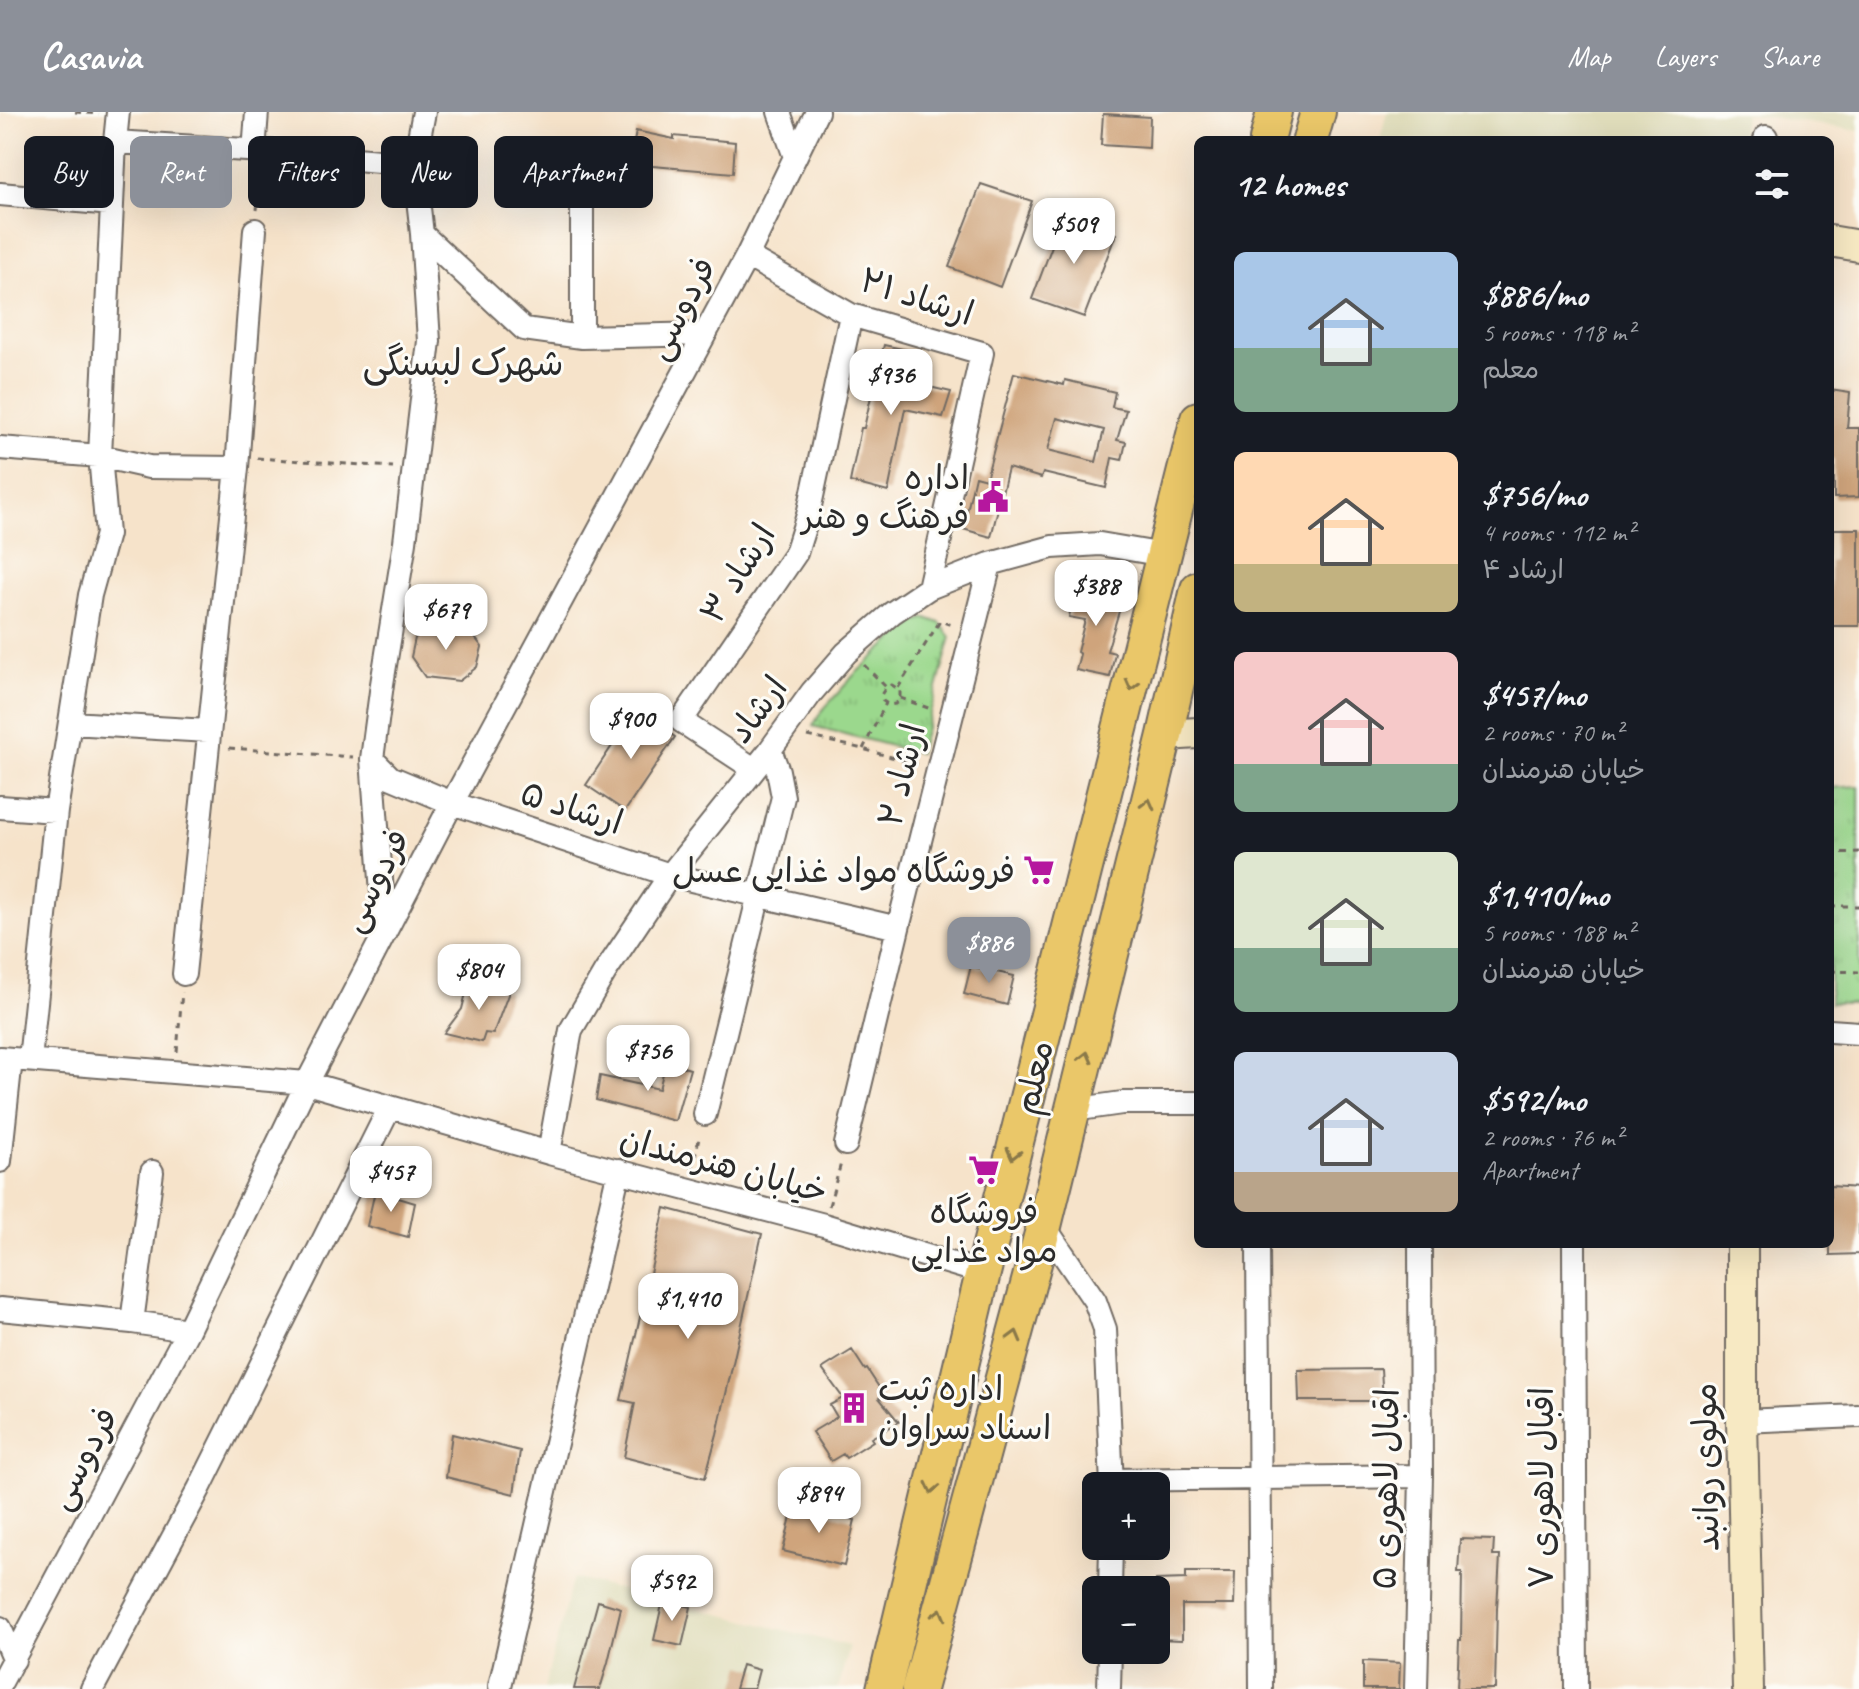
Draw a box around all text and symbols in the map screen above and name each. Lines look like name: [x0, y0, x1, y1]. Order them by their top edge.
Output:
text: Casavia: [40, 33, 141, 80]
text: Map: [1568, 39, 1611, 74]
text: Layers: [1655, 39, 1716, 74]
text: Share: [1760, 39, 1819, 74]
chip: Buy: [24, 136, 114, 208]
chip: Rent: [130, 136, 232, 208]
chip: Filters: [248, 136, 365, 208]
chip: New: [381, 136, 478, 208]
chip: Apartment: [494, 136, 653, 208]
icon: filters: [1750, 162, 1794, 206]
text: 12 homes: [1234, 163, 1345, 206]
pin: $509: [1027, 198, 1121, 266]
text: $509: [1051, 207, 1097, 240]
street label: فردوسی: [636, 250, 725, 367]
street label: ارشاد ۲۱: [855, 258, 979, 335]
text: $886/mo: [1482, 273, 1587, 316]
icon: home: [1298, 284, 1394, 380]
text: 5 rooms · 118 m²: [1482, 316, 1634, 349]
district label: شهرک لبسنگی: [362, 340, 564, 386]
pin: $936: [844, 349, 938, 417]
text: معلم: [1482, 353, 1539, 386]
text: $936: [867, 358, 915, 391]
place label: اداره فرهنگ و هنر: [799, 456, 969, 538]
text: $756/mo: [1482, 473, 1587, 516]
public building icon: اداره فرهنگ و هنر: [976, 480, 1010, 514]
icon: home: [1298, 484, 1394, 580]
street label: ارشاد ۳: [690, 515, 785, 631]
text: 4 rooms · 112 m²: [1482, 516, 1634, 549]
text: ارشاد ۴: [1482, 553, 1564, 586]
pin: $388: [1049, 560, 1143, 628]
text: $388: [1073, 569, 1119, 602]
pin: $679: [399, 584, 493, 652]
text: $679: [423, 593, 469, 626]
street label: ارشاد: [718, 667, 797, 752]
text: $457/mo: [1482, 673, 1586, 716]
one-way arrow: [1124, 677, 1141, 691]
icon: home: [1298, 684, 1394, 780]
pin: $900: [584, 693, 678, 761]
text: $900: [608, 702, 654, 735]
text: 2 rooms · 70 m²: [1482, 716, 1623, 749]
street label: ارشاد ۲: [868, 719, 935, 831]
text: خیابان هنرمندان: [1482, 753, 1645, 786]
street label: ارشاد ۵: [515, 771, 628, 844]
one-way arrow: [1139, 798, 1156, 812]
street label: فردوسی: [330, 821, 419, 939]
place label: فروشگاه مواد غذایی عسل: [672, 849, 1015, 892]
supermarket icon: فروشگاه مواد غذایی عسل: [1022, 853, 1056, 887]
text: $1,410/mo: [1482, 873, 1609, 916]
icon: home: [1298, 884, 1394, 980]
text: 5 rooms · 188 m²: [1482, 916, 1634, 949]
pin: $886: [942, 917, 1036, 985]
text: $886: [965, 926, 1013, 959]
pin: $804: [432, 944, 526, 1012]
text: $804: [456, 953, 502, 986]
text: خیابان هنرمندان: [1482, 953, 1645, 986]
pin: $756: [601, 1025, 695, 1093]
text: $756: [625, 1034, 671, 1067]
street label: معلم: [1004, 1036, 1067, 1119]
one-way arrow: [1077, 1050, 1094, 1064]
text: $592/mo: [1482, 1078, 1586, 1121]
icon: home: [1298, 1084, 1394, 1180]
street label: خیابان هنرمندان: [615, 1116, 832, 1213]
text: 2 rooms · 76 m²: [1482, 1121, 1623, 1154]
pin: $457: [344, 1146, 438, 1214]
one-way arrow: [1006, 1147, 1023, 1161]
supermarket icon: فروشگاه مواد غذایی: [967, 1153, 1001, 1187]
text: Apartment: [1482, 1154, 1578, 1187]
text: $457: [368, 1155, 414, 1188]
place label: فروشگاه مواد غذایی: [911, 1190, 1057, 1272]
pin: $1,410: [623, 1273, 753, 1341]
text: $1,410: [656, 1282, 720, 1315]
one-way arrow: [1005, 1329, 1022, 1343]
place label: اداره ثبت اسناد سراوان: [878, 1367, 1051, 1449]
street label: مولوی روانبد: [1683, 1382, 1728, 1552]
street label: اقبال لاهوری ۷: [1520, 1387, 1563, 1589]
street label: اقبال لاهوری ۵: [1362, 1388, 1409, 1590]
building icon: اداره ثبت اسناد سراوان: [837, 1391, 871, 1425]
street label: فردوسی: [38, 1400, 127, 1517]
pin: $894: [772, 1467, 866, 1535]
map controls: [1082, 1472, 1170, 1664]
button: +: [1082, 1472, 1170, 1560]
text: $894: [796, 1476, 842, 1509]
one-way arrow: [924, 1481, 941, 1495]
pin: $592: [625, 1555, 719, 1623]
text: $592: [649, 1564, 695, 1597]
button: −: [1082, 1576, 1170, 1664]
one-way arrow: [930, 1607, 947, 1621]

